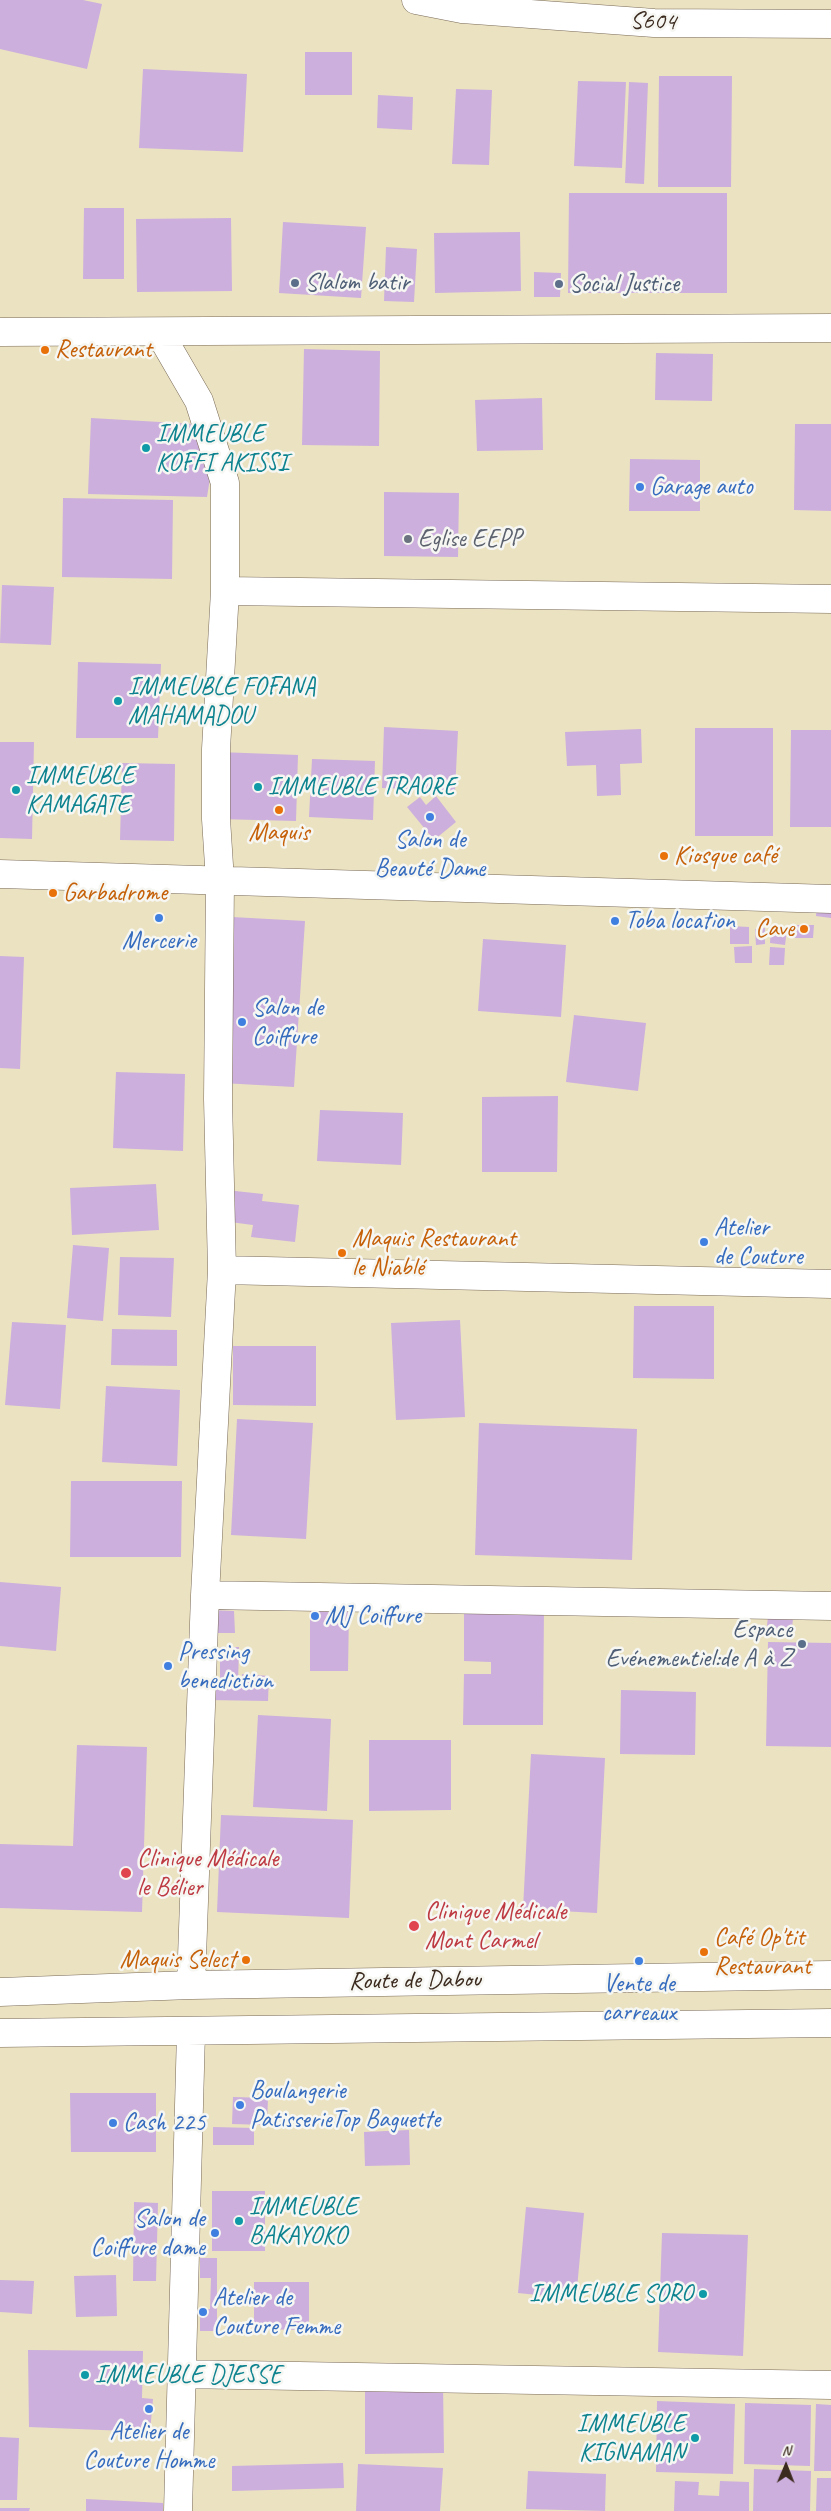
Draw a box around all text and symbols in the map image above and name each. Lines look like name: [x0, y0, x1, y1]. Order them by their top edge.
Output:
street label: S604: [630, 6, 676, 38]
place label: Slalom batir: [305, 268, 409, 298]
place label: Social Justice: [569, 269, 679, 299]
marker: Slalom batir: [289, 277, 301, 289]
marker: Social Justice: [553, 278, 565, 290]
place label: Restaurant: [55, 335, 152, 365]
marker: Restaurant: [39, 344, 51, 356]
place label: IMMEUBLE KOFFI AKISSI: [156, 419, 288, 478]
marker: IMMEUBLE KOFFI AKISSI: [140, 442, 152, 454]
place label: Garage auto: [650, 472, 752, 502]
marker: Garage auto: [634, 481, 646, 493]
place label: Eglise EEPP: [418, 524, 522, 554]
marker: Eglise EEPP: [402, 533, 414, 545]
place label: IMMEUBLE FOFANA MAHAMADOU: [128, 672, 316, 731]
marker: IMMEUBLE FOFANA MAHAMADOU: [112, 695, 124, 707]
place label: IMMEUBLE KAMAGATE: [26, 761, 134, 820]
place label: IMMEUBLE TRAORE: [268, 772, 456, 802]
marker: IMMEUBLE TRAORE: [252, 781, 264, 793]
marker: IMMEUBLE KAMAGATE: [10, 784, 22, 796]
marker: Maquis: [273, 804, 285, 816]
marker: Salon de Beauté Dame: [424, 811, 436, 823]
place label: Maquis: [249, 818, 309, 848]
place label: Salon de Beauté Dame: [375, 825, 485, 884]
place label: Kiosque café: [674, 841, 777, 871]
marker: Kiosque café: [658, 850, 670, 862]
place label: Garbadrome: [63, 878, 167, 908]
marker: Garbadrome: [47, 887, 59, 899]
place label: Toba location: [625, 906, 735, 936]
marker: Mercerie: [153, 912, 165, 924]
place label: Cave: [755, 914, 794, 944]
marker: Toba location: [609, 915, 621, 927]
marker: Cave: [798, 923, 810, 935]
place label: Mercerie: [122, 926, 196, 956]
place label: Salon de Coiffure: [252, 993, 323, 1052]
marker: Salon de Coiffure: [236, 1016, 248, 1028]
place label: Atelier de Couture: [714, 1213, 803, 1272]
place label: Maquis Restaurant le Niablé: [352, 1224, 516, 1283]
marker: Atelier de Couture: [698, 1236, 710, 1248]
marker: Maquis Restaurant le Niablé: [336, 1247, 348, 1259]
place label: MJ Coiffure: [325, 1601, 421, 1631]
marker: MJ Coiffure: [309, 1610, 321, 1622]
place label: Espace Evénementiel:de A à Z: [606, 1615, 792, 1674]
place label: Pressing benediction: [178, 1637, 273, 1696]
marker: Espace Evénementiel:de A à Z: [796, 1638, 808, 1650]
marker: Pressing benediction: [162, 1660, 174, 1672]
place label: Clinique Médicale le Bélier: [137, 1844, 278, 1903]
marker: Clinique Médicale le Bélier: [119, 1866, 133, 1880]
place label: Clinique Médicale Mont Carmel: [425, 1897, 566, 1956]
marker: Clinique Médicale Mont Carmel: [407, 1919, 421, 1933]
place label: Café Op'tit Restaurant: [714, 1923, 811, 1982]
place label: Maquis Select: [120, 1945, 236, 1975]
marker: Café Op'tit Restaurant: [698, 1946, 710, 1958]
marker: Maquis Select: [240, 1954, 252, 1966]
marker: Vente de carreaux: [633, 1955, 645, 1967]
street label: Route de Dabou: [349, 1965, 481, 1997]
place label: Vente de carreaux: [602, 1969, 676, 2028]
place label: Boulangerie PatisserieTop Baguette: [250, 2076, 440, 2135]
marker: Boulangerie PatisserieTop Baguette: [234, 2099, 246, 2111]
place label: Cash 225: [123, 2108, 205, 2138]
marker: Cash 225: [107, 2117, 119, 2129]
place label: IMMEUBLE BAKAYOKO: [249, 2192, 357, 2251]
place label: Salon de Coiffure dame: [91, 2204, 205, 2263]
marker: IMMEUBLE BAKAYOKO: [233, 2215, 245, 2227]
marker: Salon de Coiffure dame: [209, 2227, 221, 2239]
place label: IMMEUBLE SORO: [529, 2279, 693, 2309]
place label: Atelier de Couture Femme: [213, 2283, 340, 2342]
marker: IMMEUBLE SORO: [697, 2288, 709, 2300]
marker: Atelier de Couture Femme: [197, 2306, 209, 2318]
place label: IMMEUBLE DJESSE: [95, 2360, 282, 2390]
marker: IMMEUBLE DJESSE: [79, 2369, 91, 2381]
marker: Atelier de Couture Homme: [143, 2403, 155, 2415]
place label: IMMEUBLE KIGNAMAN: [577, 2409, 685, 2468]
place label: Atelier de Couture Homme: [84, 2417, 214, 2476]
marker: IMMEUBLE KIGNAMAN: [689, 2432, 701, 2444]
north arrow: [761, 2441, 811, 2491]
text: N: [782, 2442, 791, 2459]

